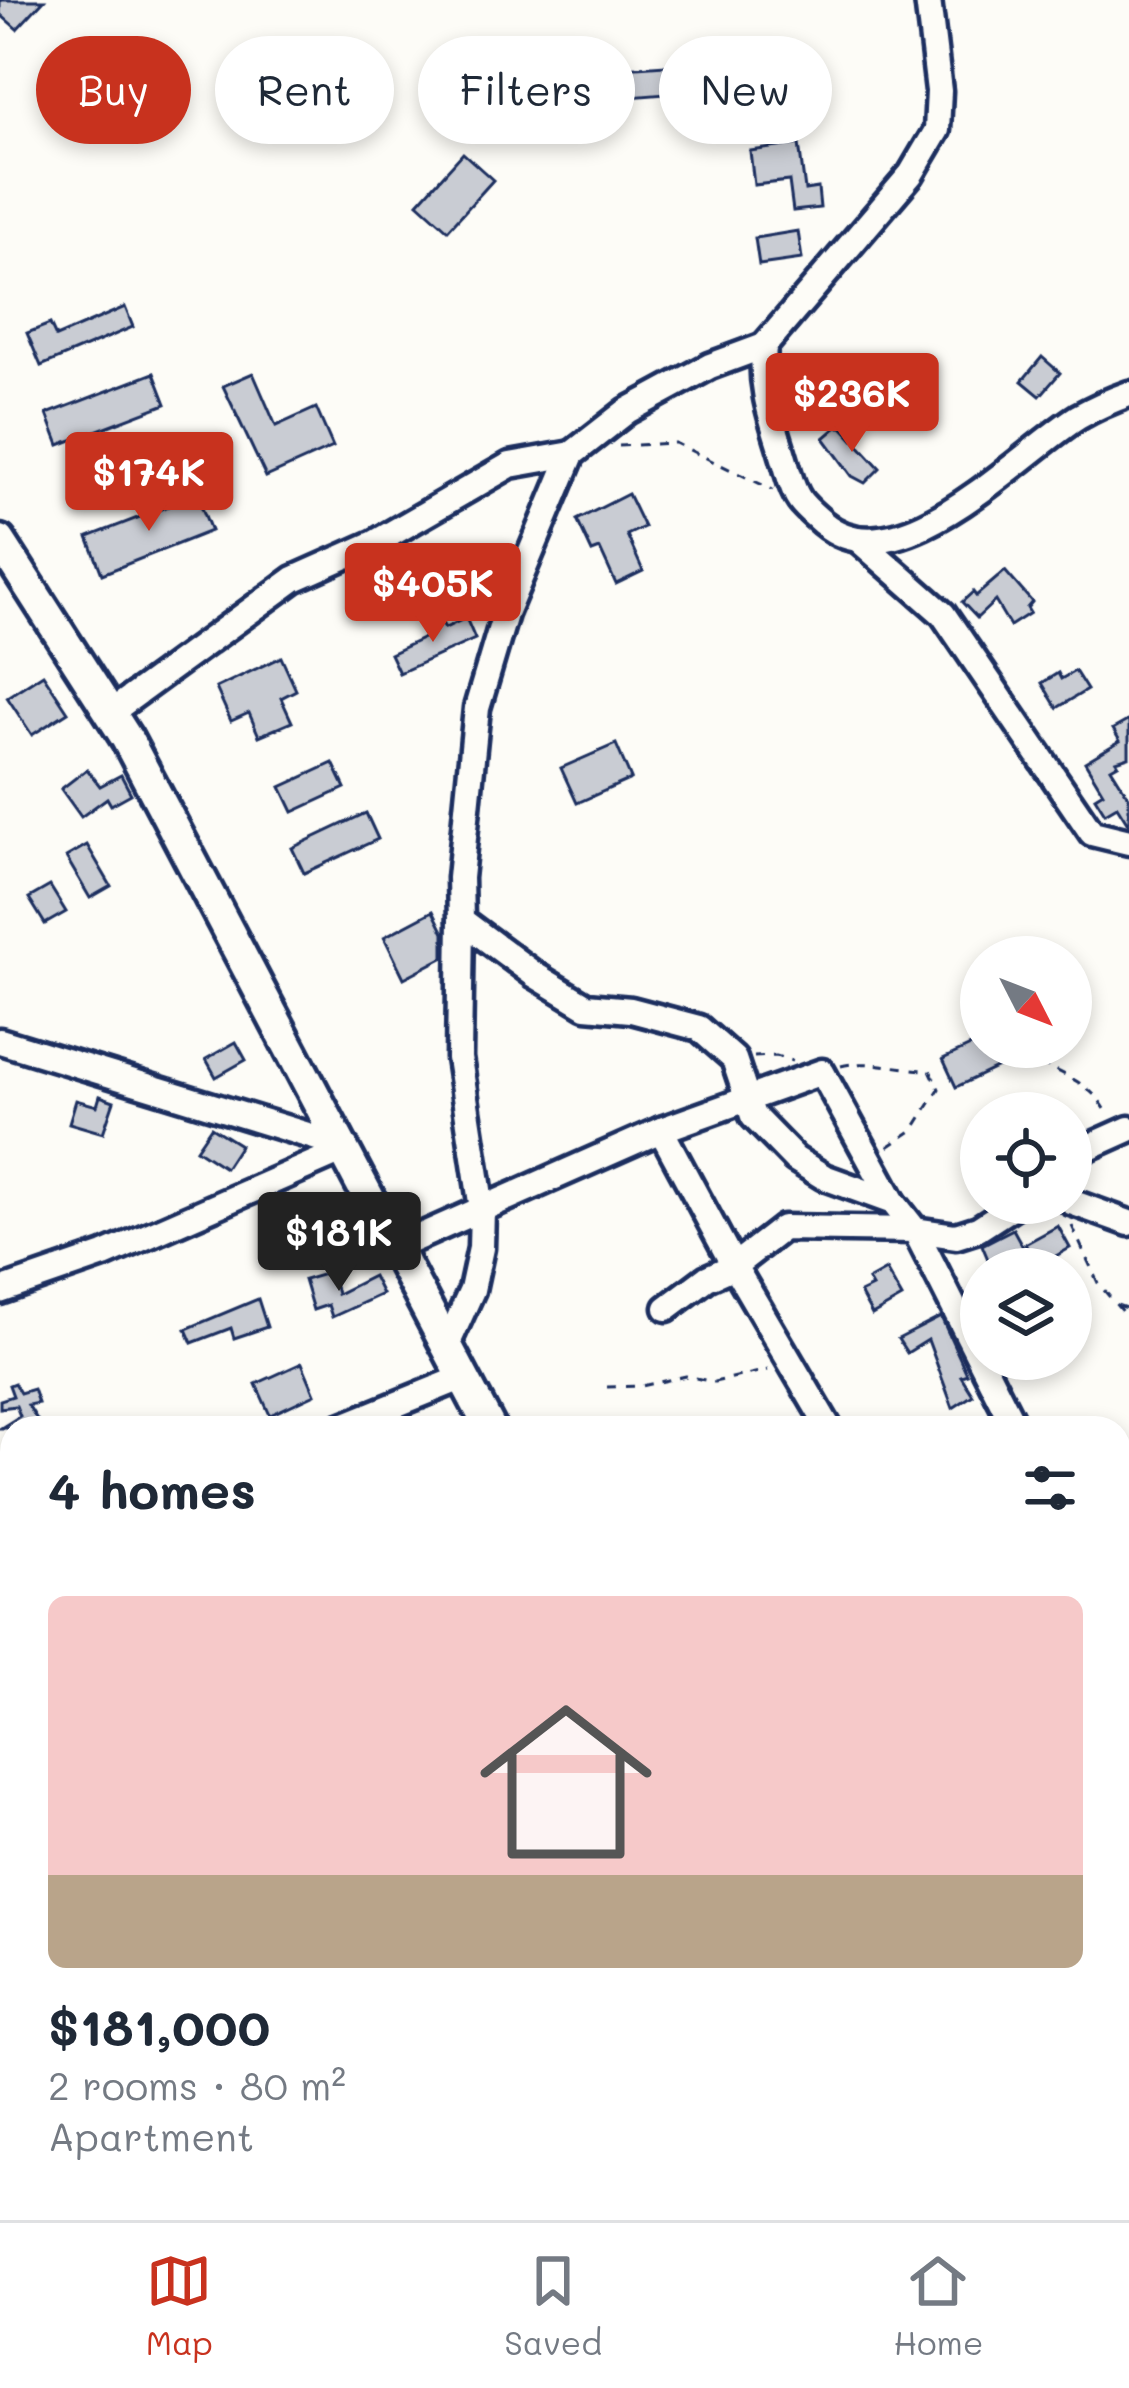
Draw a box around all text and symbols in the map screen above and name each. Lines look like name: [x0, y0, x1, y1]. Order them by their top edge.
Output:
chip: Buy: [36, 36, 191, 144]
chip: Rent: [215, 36, 394, 144]
chip: Filters: [418, 36, 635, 144]
chip: New: [659, 36, 832, 144]
pin: $236K: [768, 353, 936, 455]
text: $236K: [793, 366, 911, 417]
pin: $174K: [65, 432, 233, 534]
text: $174K: [92, 445, 206, 496]
pin: $405K: [349, 543, 517, 645]
text: $405K: [372, 556, 494, 607]
north arrow: [960, 936, 1092, 1068]
map controls: [960, 936, 1092, 1380]
button: locate: [960, 1092, 1092, 1224]
pin: $181K: [255, 1192, 423, 1294]
text: $181K: [285, 1205, 393, 1256]
button: layers: [960, 1248, 1092, 1380]
text: 4 homes: [48, 1455, 256, 1522]
icon: filters: [1017, 1455, 1083, 1521]
icon: home: [458, 1674, 674, 1890]
text: $181,000: [48, 1992, 270, 2059]
text: 2 rooms · 80 m²: [48, 2059, 346, 2110]
text: Apartment: [48, 2110, 254, 2161]
tab: Map: [146, 2248, 213, 2363]
tab: Saved: [504, 2248, 602, 2363]
tab: Home: [894, 2248, 983, 2363]

